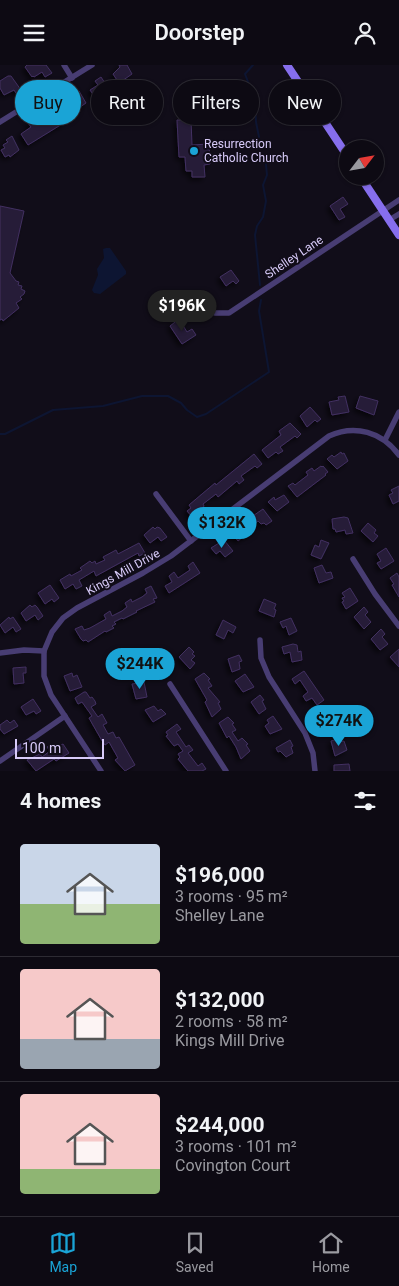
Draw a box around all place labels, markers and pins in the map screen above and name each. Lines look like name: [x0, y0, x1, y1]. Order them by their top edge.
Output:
place label: Resurrection Catholic Church: [204, 137, 289, 165]
marker: Resurrection Catholic Church: [188, 145, 200, 157]
pin: $196K: [147, 289, 217, 332]
pin: $132K: [187, 507, 257, 549]
pin: $244K: [105, 647, 175, 690]
pin: $274K: [304, 705, 374, 747]

